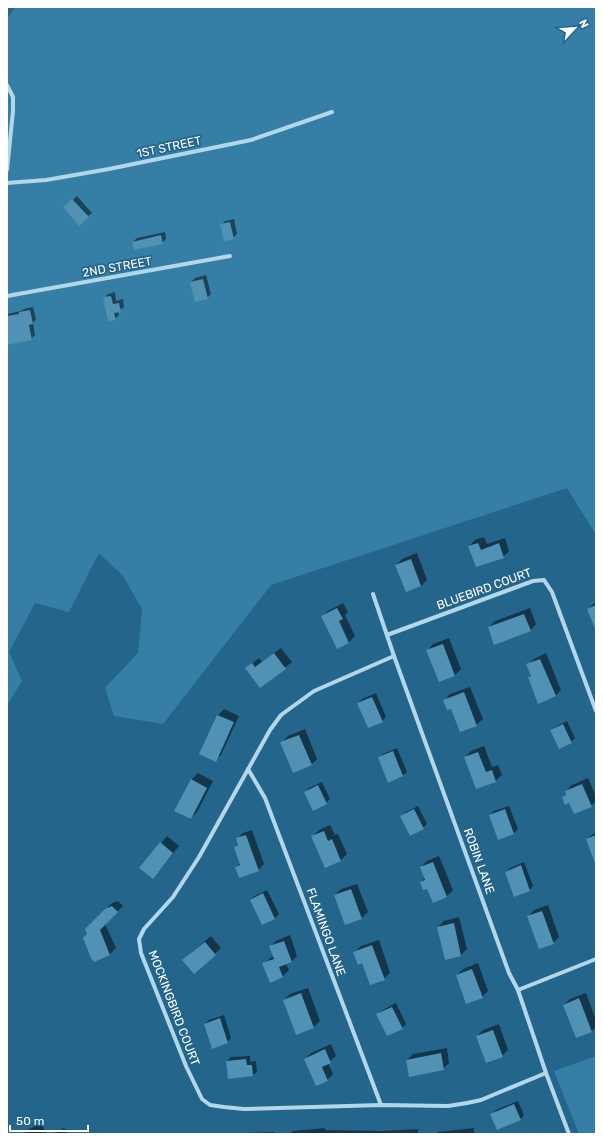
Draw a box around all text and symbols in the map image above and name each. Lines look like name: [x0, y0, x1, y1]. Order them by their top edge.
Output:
north arrow: [555, 8, 595, 48]
text: N: [576, 17, 591, 30]
street label: 1ST STREET: [135, 133, 203, 161]
street label: 2ND STREET: [81, 254, 153, 280]
street label: BLUEBIRD COURT: [435, 565, 533, 613]
street label: ROBIN LANE: [461, 826, 497, 896]
street label: FLAMINGO LANE: [304, 886, 348, 978]
street label: MOCKINGBIRD COURT: [146, 948, 202, 1068]
scale bar: [10, 1107, 88, 1133]
text: 50 m: [16, 1114, 44, 1128]

